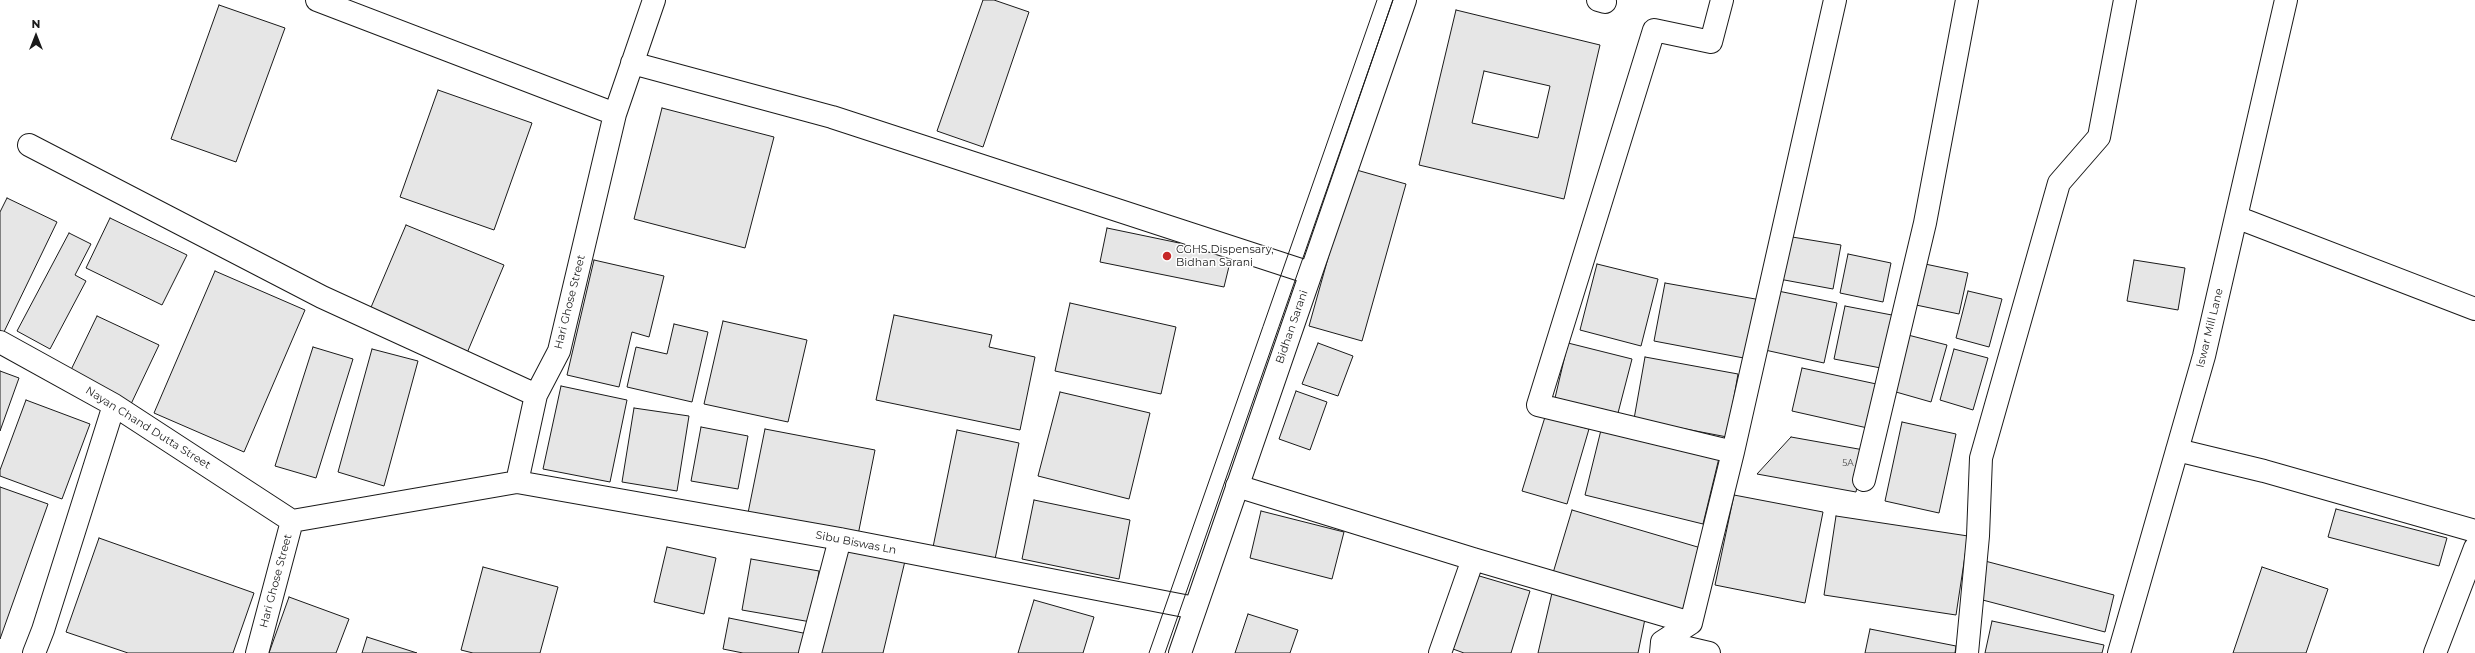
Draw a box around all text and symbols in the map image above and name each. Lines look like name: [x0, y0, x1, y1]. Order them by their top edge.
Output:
north arrow: [16, 16, 56, 56]
text: N: [32, 17, 40, 31]
place label: CGHS Dispensary, Bidhan Sarani: [1176, 243, 1274, 269]
marker: CGHS Dispensary, Bidhan Sarani: [1161, 250, 1173, 262]
street label: Hari Ghose Street: [552, 254, 588, 350]
street label: Iswar Mill Lane: [2194, 287, 2226, 369]
street label: Bidhan Sarani: [1273, 288, 1311, 366]
street label: Nayan Chand Dutta Street: [83, 384, 213, 472]
house number: 5A: [1842, 458, 1854, 468]
street label: Sibu Biswas Ln: [814, 529, 898, 557]
street label: Hari Ghose Street: [257, 533, 295, 629]

